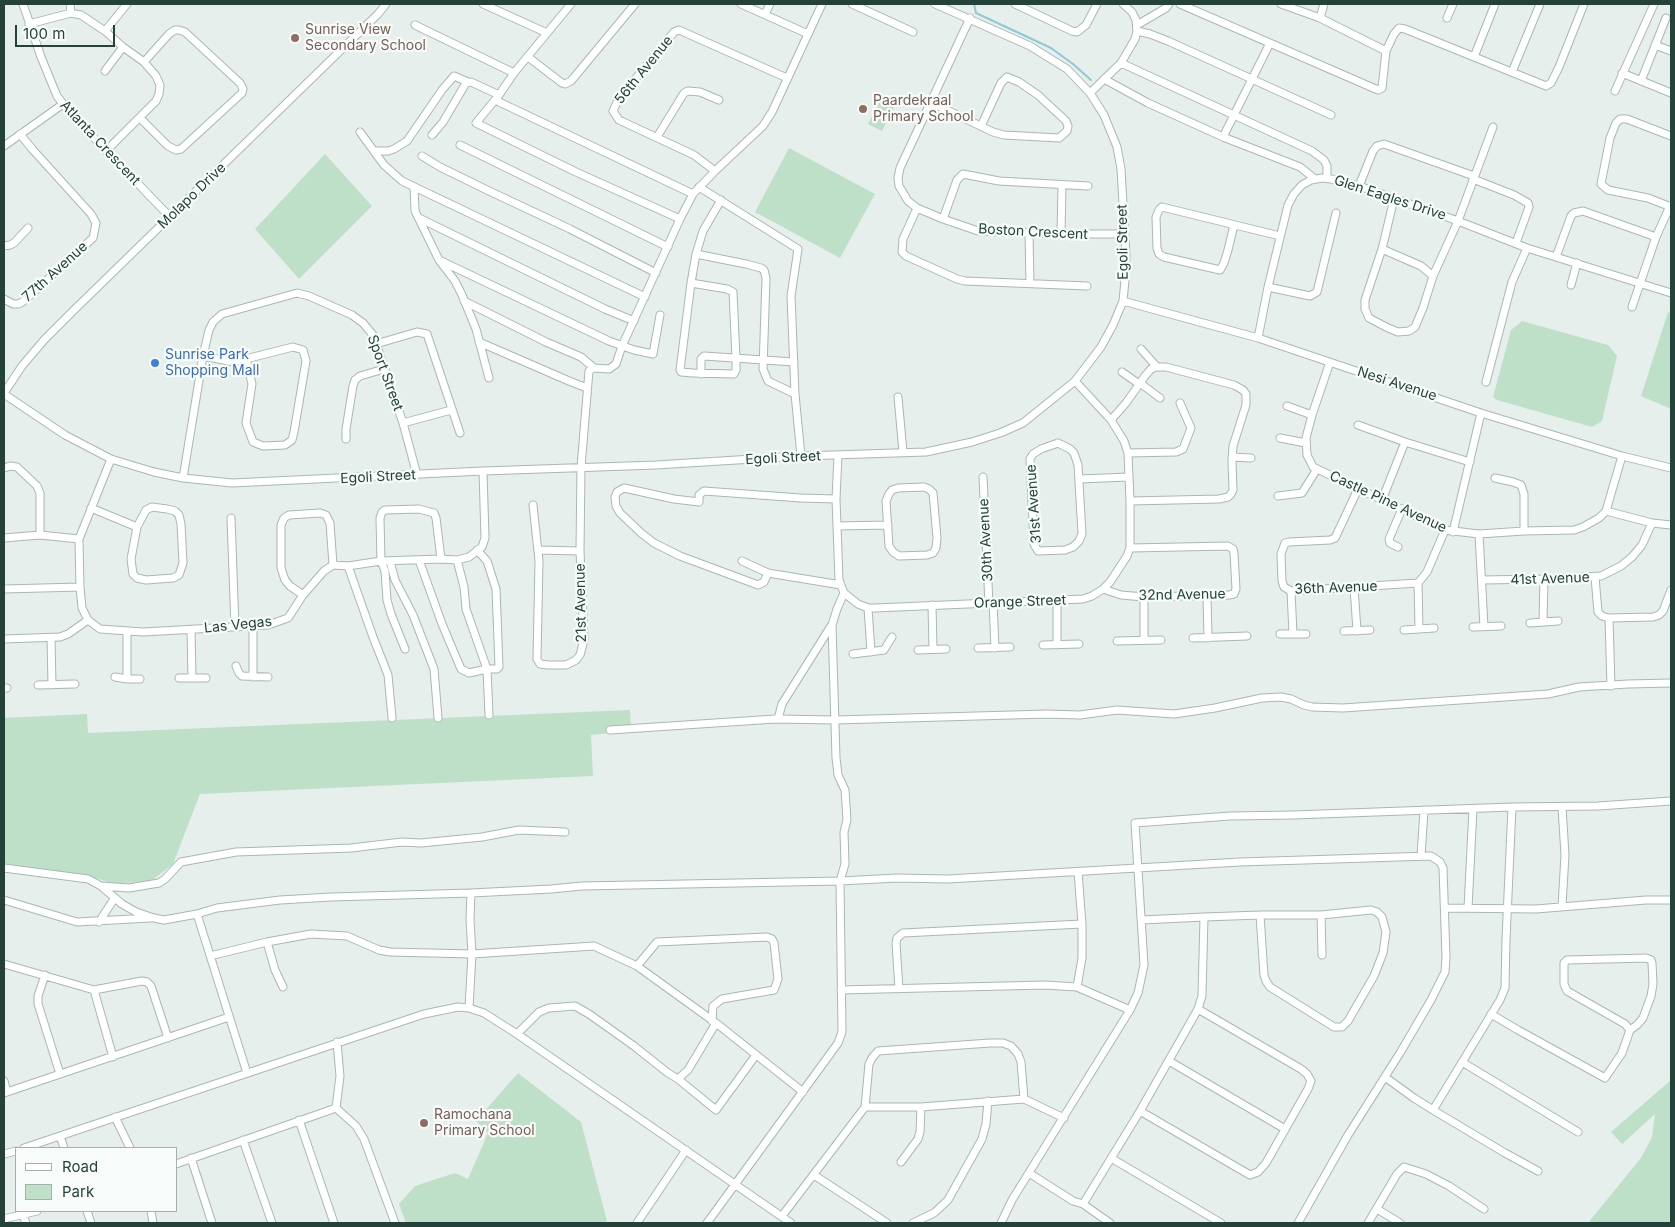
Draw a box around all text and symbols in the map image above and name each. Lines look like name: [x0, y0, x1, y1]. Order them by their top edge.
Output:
scale bar: [18, 15, 118, 47]
place label: Sunrise View Secondary School: [305, 22, 426, 54]
text: 100 m: [23, 24, 65, 43]
marker: Sunrise View Secondary School: [289, 32, 301, 44]
street label: 56th Avenue: [611, 32, 677, 108]
place label: Paardekraal Primary School: [873, 93, 974, 125]
street label: Atlanta Crescent: [56, 97, 144, 189]
marker: Paardekraal Primary School: [857, 103, 869, 115]
street label: Molapo Drive: [155, 159, 229, 233]
street label: Glen Eagles Drive: [1332, 172, 1448, 224]
street label: Egoli Street: [1114, 204, 1132, 280]
street label: Boston Crescent: [978, 221, 1088, 243]
street label: 77th Avenue: [19, 238, 91, 306]
street label: Sport Street: [364, 333, 406, 413]
place label: Sunrise Park Shopping Mall: [165, 347, 259, 380]
marker: Sunrise Park Shopping Mall: [149, 357, 161, 369]
street label: Nesi Avenue: [1355, 363, 1439, 405]
street label: Egoli Street: [745, 448, 821, 468]
street label: 31st Avenue: [1023, 464, 1045, 544]
street label: Egoli Street: [340, 467, 416, 487]
street label: Castle Pine Avenue: [1327, 467, 1449, 537]
street label: 30th Avenue: [975, 498, 997, 582]
street label: 21st Avenue: [572, 563, 590, 643]
street label: 41st Avenue: [1510, 569, 1590, 589]
street label: 36th Avenue: [1294, 578, 1378, 598]
street label: 32nd Avenue: [1138, 586, 1226, 604]
street label: Orange Street: [974, 592, 1066, 612]
street label: Las Vegas: [203, 613, 273, 637]
place label: Ramochana Primary School: [434, 1107, 535, 1140]
marker: Ramochana Primary School: [418, 1117, 430, 1129]
legend: [15, 1147, 178, 1212]
text: Road: [62, 1157, 98, 1176]
text: Park: [62, 1182, 94, 1201]

